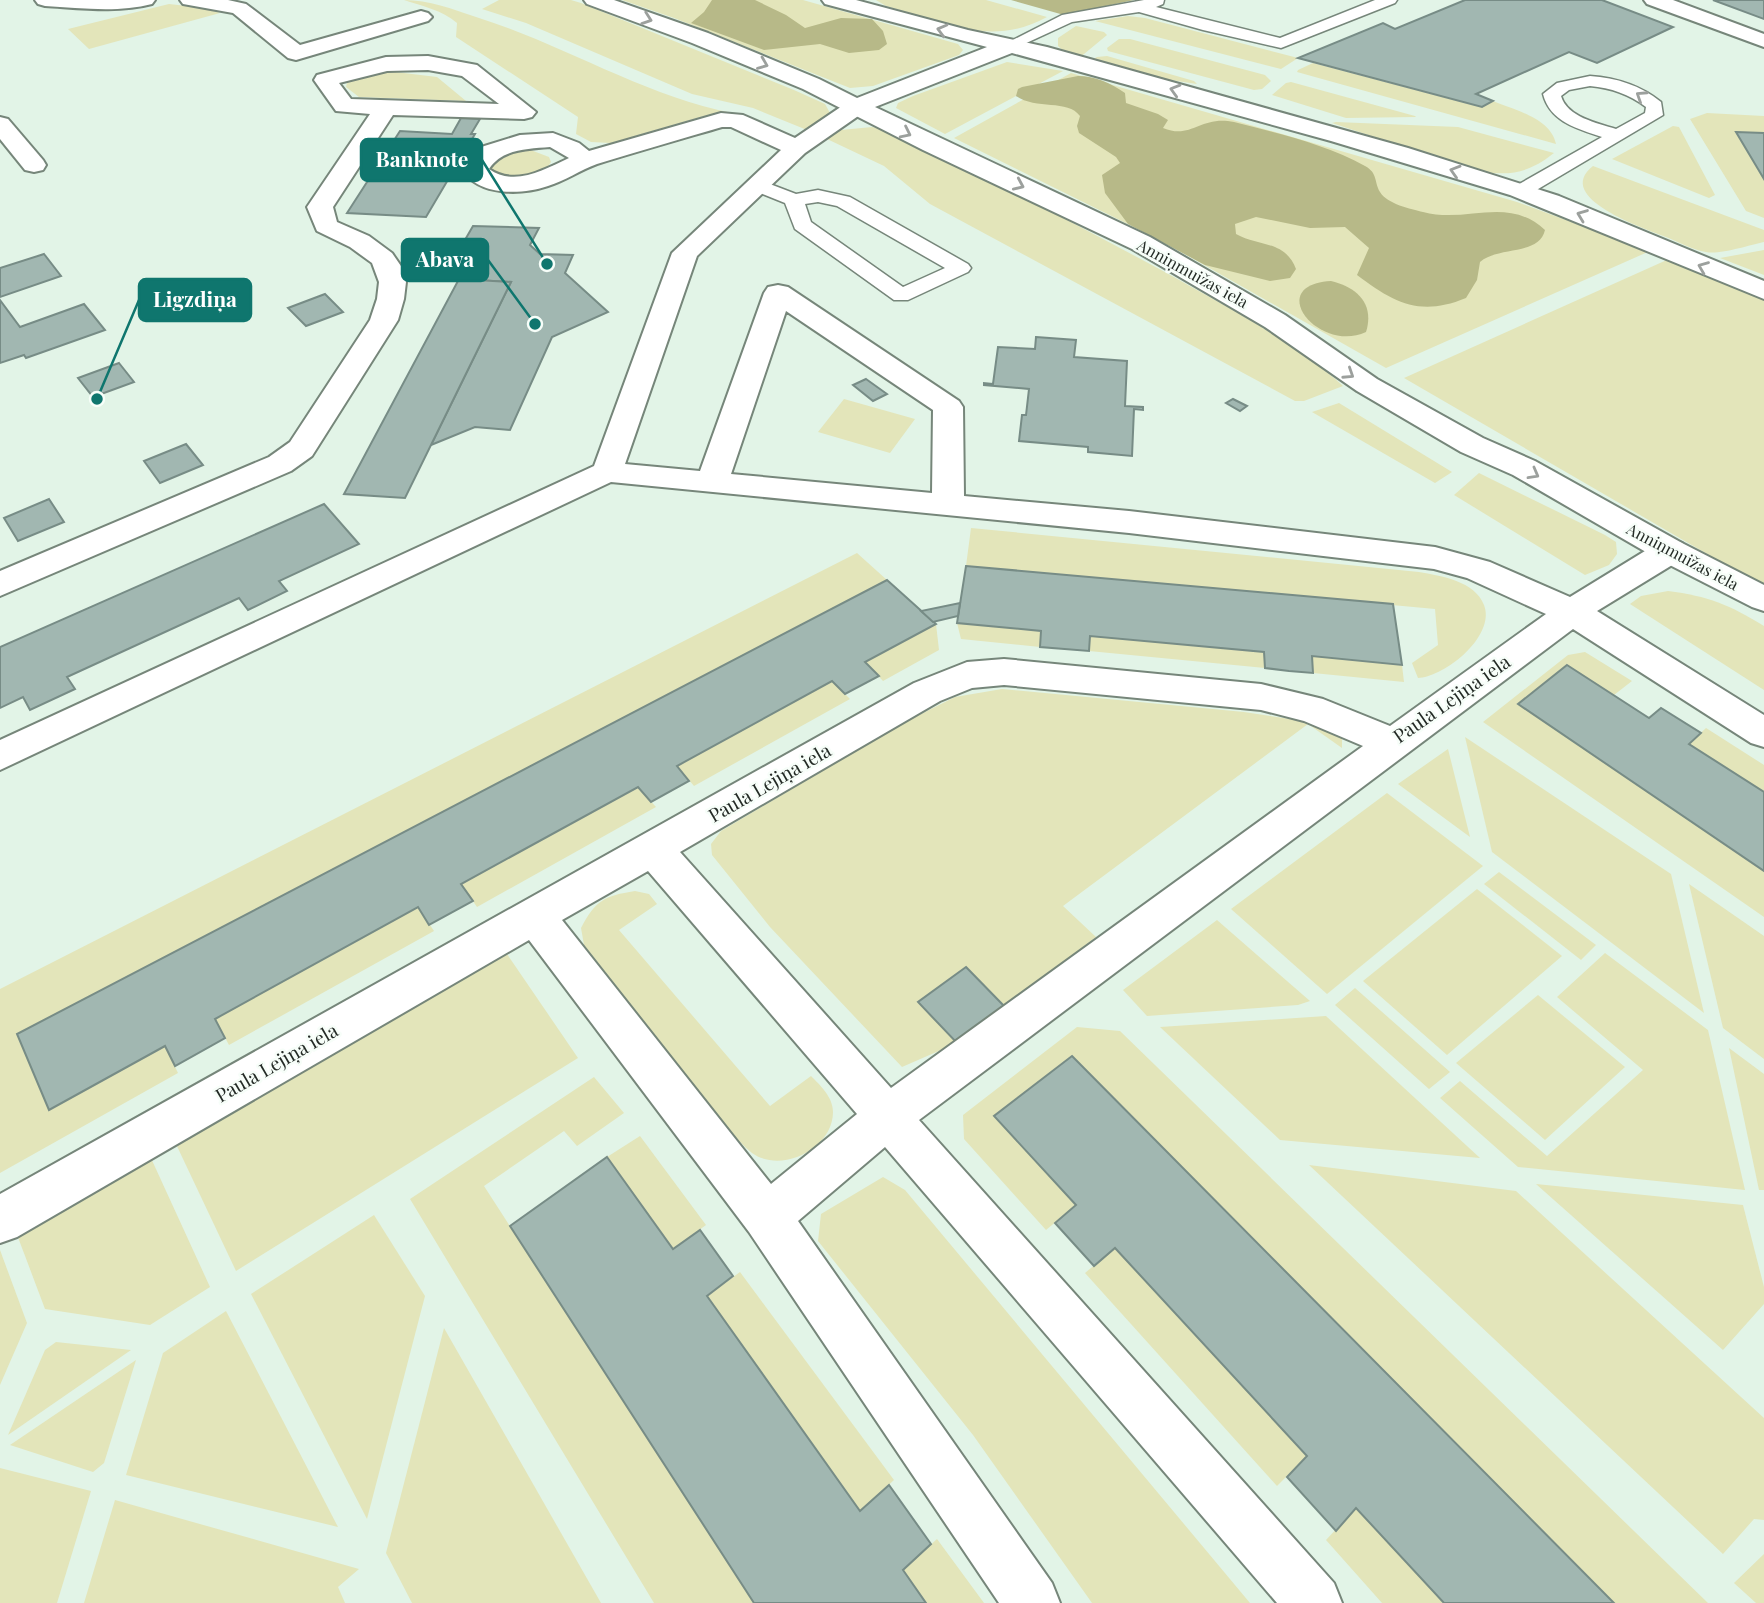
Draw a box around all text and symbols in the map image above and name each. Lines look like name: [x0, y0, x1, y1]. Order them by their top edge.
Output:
one-way arrow: [641, 11, 653, 25]
one-way arrow: [937, 24, 949, 38]
one-way arrow: [756, 56, 768, 70]
one-way arrow: [1169, 84, 1181, 99]
one-way arrow: [1636, 92, 1649, 105]
one-way arrow: [899, 125, 911, 139]
callout: Banknote: [361, 139, 482, 181]
text: Banknote: [376, 144, 468, 172]
one-way arrow: [1449, 165, 1461, 180]
one-way arrow: [1012, 177, 1024, 191]
one-way arrow: [1576, 209, 1588, 223]
street label: Anniņmuižas iela: [1132, 233, 1252, 313]
callout: Abava: [402, 239, 488, 281]
text: Abava: [415, 244, 474, 272]
one-way arrow: [1697, 261, 1709, 275]
callout: Ligzdiņa: [139, 279, 251, 321]
text: Ligzdiņa: [153, 284, 237, 313]
one-way arrow: [1342, 366, 1355, 379]
one-way arrow: [1526, 466, 1539, 479]
street label: Anniņmuižas iela: [1622, 517, 1743, 595]
street label: Paula Lejiņa iela: [1387, 648, 1515, 748]
street label: Paula Lejiņa iela: [703, 736, 836, 828]
street label: Paula Lejiņa iela: [210, 1016, 343, 1108]

